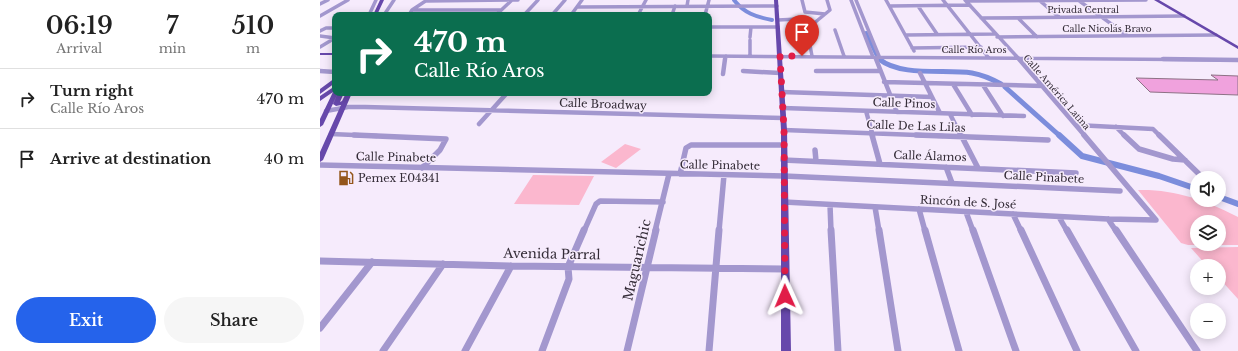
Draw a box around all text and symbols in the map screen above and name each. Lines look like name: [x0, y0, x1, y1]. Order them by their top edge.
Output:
street label: Privada Central: [1047, 4, 1119, 15]
text: 06:19: [46, 11, 113, 40]
text: 7: [166, 11, 178, 40]
text: 510: [232, 11, 274, 40]
pin: [785, 15, 819, 56]
icon: arrive: [791, 21, 813, 43]
street label: Calle Nicolás Bravo: [1062, 23, 1152, 34]
text: 470 m: [414, 25, 507, 60]
icon: right: [348, 28, 400, 80]
text: Arrival: [56, 40, 102, 57]
text: min: [159, 40, 186, 57]
text: m: [246, 40, 260, 57]
street label: Calle Río Aros: [941, 44, 1007, 55]
street label: Calle América Latina: [1021, 52, 1093, 132]
text: Calle Río Aros: [414, 60, 544, 82]
text: Turn right: [50, 81, 133, 100]
icon: right: [16, 88, 38, 110]
text: 470 m: [257, 89, 304, 108]
street label: Calle Broadway: [559, 95, 647, 113]
street label: Calle Pinos: [872, 95, 936, 111]
text: Calle Río Aros: [50, 100, 144, 117]
street label: Calle De Las Lilas: [866, 117, 966, 135]
icon: arrive: [16, 148, 38, 170]
street label: Calle Álamos: [893, 148, 967, 164]
text: Arrive at destination: [50, 149, 211, 168]
text: 40 m: [264, 149, 304, 168]
street label: Calle Pinabete: [356, 149, 436, 165]
street label: Calle Pinabete: [680, 157, 760, 173]
street label: Calle Pinabete: [1003, 168, 1085, 186]
fuel station icon: Pemex E04341: [337, 169, 355, 187]
place label: Pemex E04341: [358, 171, 440, 185]
map controls: [1190, 171, 1226, 339]
button: sound: [1190, 171, 1226, 207]
street label: Rincón de S. José: [919, 192, 1017, 212]
button: layers: [1190, 215, 1226, 251]
street label: Maguarichic: [619, 218, 655, 302]
street label: Avenida Parral: [502, 245, 601, 263]
button: +: [1190, 259, 1226, 295]
position arrow: [764, 275, 806, 317]
button: Exit: [16, 297, 156, 343]
button: Share: [164, 297, 304, 343]
button: −: [1190, 303, 1226, 339]

